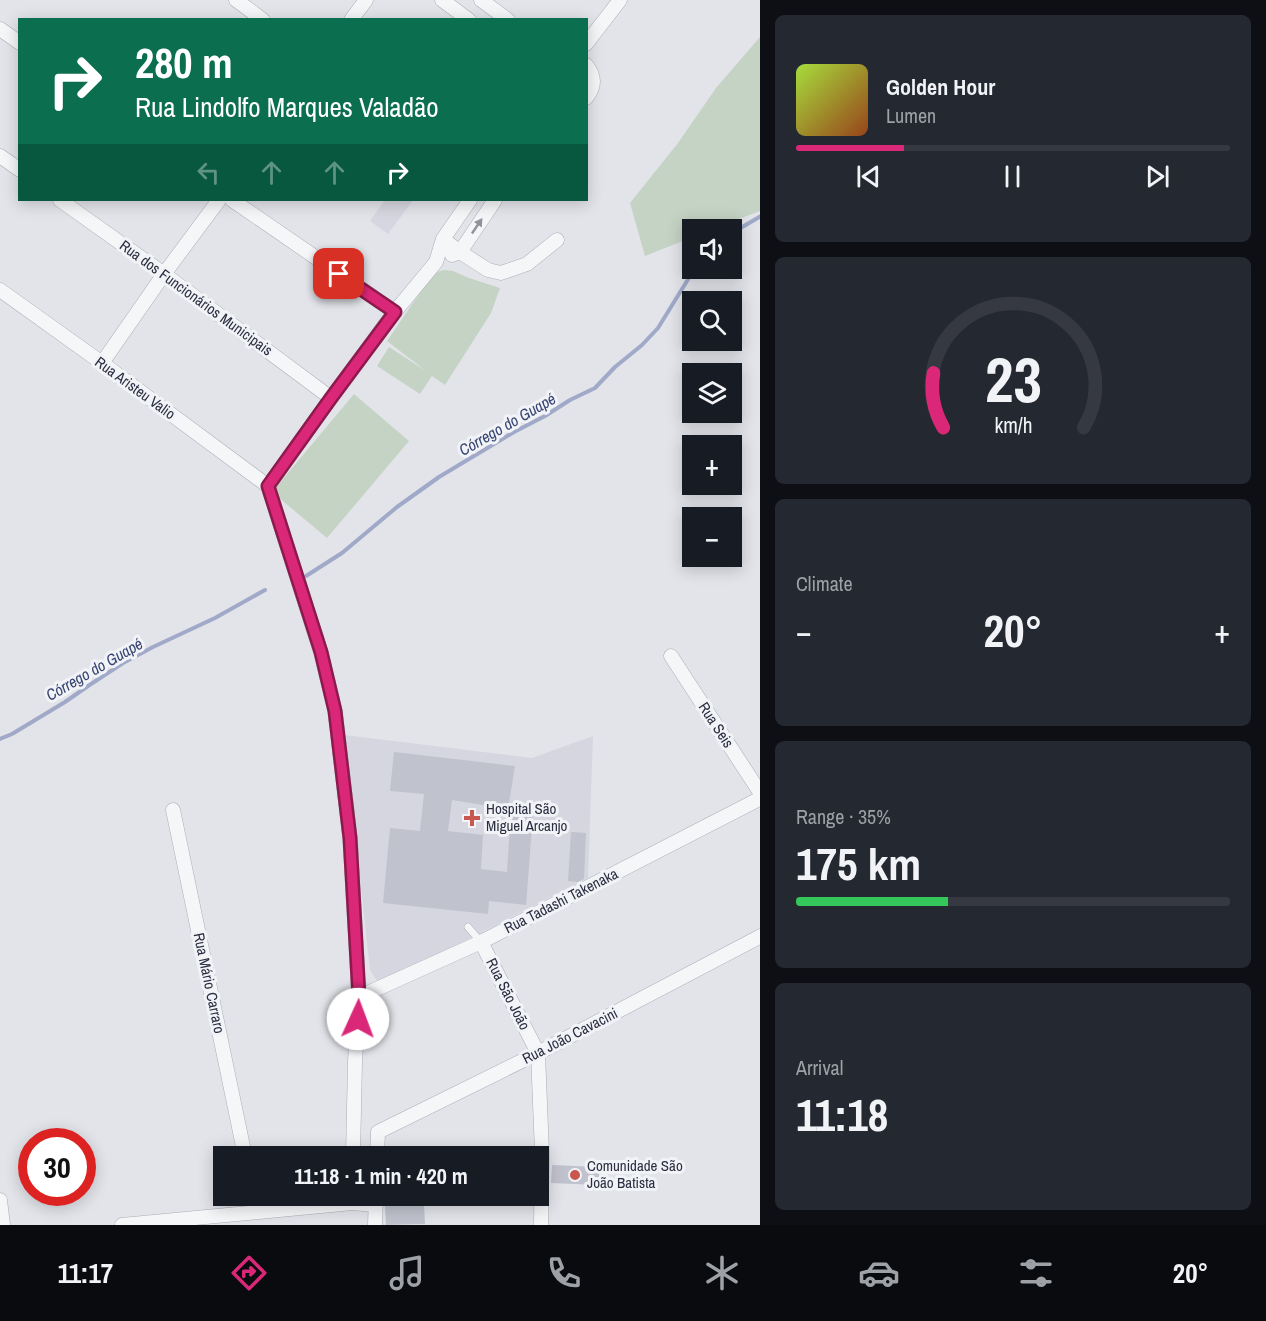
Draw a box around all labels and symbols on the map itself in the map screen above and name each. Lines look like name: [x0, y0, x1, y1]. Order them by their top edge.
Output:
one-way arrow: [471, 218, 483, 234]
street label: Rua dos Funcionários Municipais: [115, 235, 277, 360]
pin: [313, 248, 364, 299]
street label: Rua Aristeu Valio: [91, 351, 180, 424]
water label: Córrego do Guapé: [454, 387, 560, 461]
water label: Córrego do Guapé: [41, 632, 147, 706]
street label: Rua Seis: [694, 698, 739, 752]
place label: Hospital São Miguel Arcanjo: [486, 798, 568, 836]
marker: Hospital São Miguel Arcanjo: [463, 809, 481, 827]
street label: Rua Tadashi Takenaka: [500, 863, 621, 938]
street label: Rua Mário Carraro: [189, 931, 230, 1035]
street label: Rua São João: [481, 954, 536, 1033]
position arrow: [326, 987, 390, 1051]
street label: Rua João Cavacini: [518, 1002, 621, 1069]
speed limit sign: 30: [18, 1128, 96, 1206]
place label: Comunidade São João Batista: [587, 1155, 683, 1193]
marker: Comunidade São João Batista: [568, 1168, 582, 1182]

